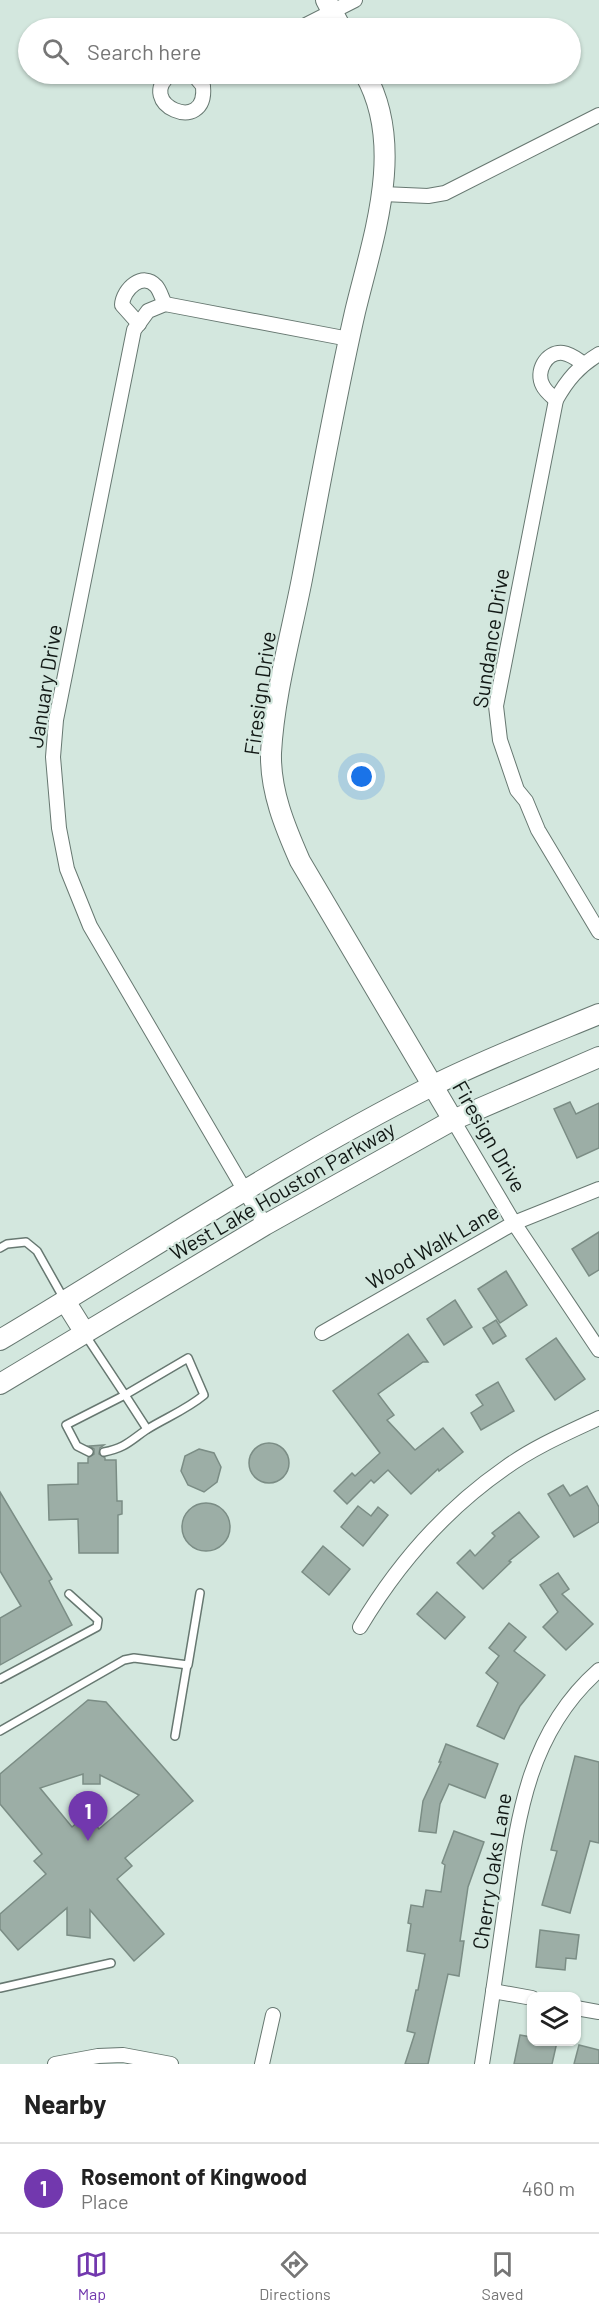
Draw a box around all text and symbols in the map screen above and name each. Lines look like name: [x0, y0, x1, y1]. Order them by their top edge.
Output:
search box: [18, 18, 581, 84]
icon: search: [39, 35, 72, 68]
text: Search here: [87, 38, 201, 64]
street label: Sundance Drive: [467, 566, 513, 710]
street label: January Drive: [22, 622, 66, 750]
street label: Firesign Drive: [238, 629, 280, 757]
your location: [347, 762, 376, 791]
street label: Firesign Drive: [448, 1076, 532, 1196]
street label: West Lake Houston Parkway: [165, 1115, 399, 1265]
street label: Wood Walk Lane: [361, 1198, 503, 1294]
street label: Cherry Oaks Lane: [466, 1791, 516, 1951]
pin: 1: [68, 1792, 107, 1841]
map controls: [527, 1992, 581, 2046]
button: layers: [527, 1992, 581, 2046]
text: Nearby: [24, 2088, 106, 2119]
text: Rosemont of Kingwood: [81, 2163, 307, 2189]
text: 1: [40, 2176, 47, 2200]
text: 460 m: [522, 2176, 575, 2200]
text: Place: [81, 2189, 129, 2213]
tab: Map: [75, 2248, 108, 2303]
tab: Directions: [259, 2248, 331, 2303]
tab: Saved: [482, 2248, 524, 2303]

